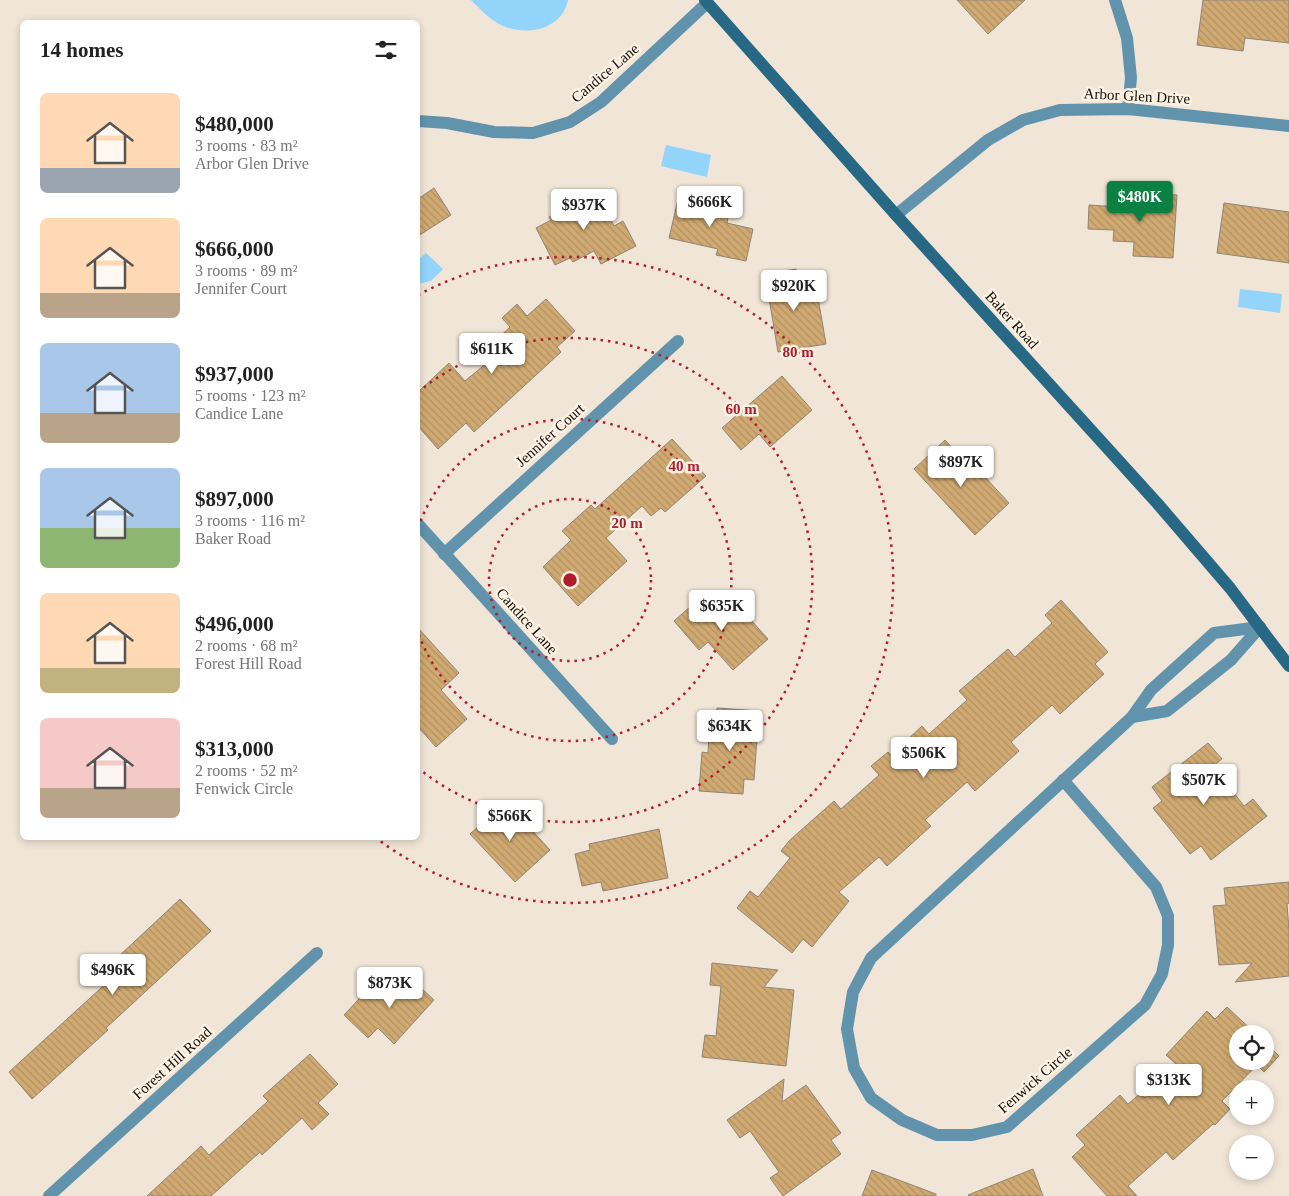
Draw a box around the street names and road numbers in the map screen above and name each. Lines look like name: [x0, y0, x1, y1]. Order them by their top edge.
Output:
street label: Candice Lane: [568, 40, 642, 106]
street label: Arbor Glen Drive: [1083, 85, 1191, 107]
street label: Baker Road: [982, 288, 1042, 352]
street label: Jennifer Court: [513, 400, 588, 470]
street label: Candice Lane: [493, 585, 561, 657]
street label: Forest Hill Road: [129, 1023, 215, 1102]
street label: Fenwick Circle: [995, 1044, 1075, 1116]

